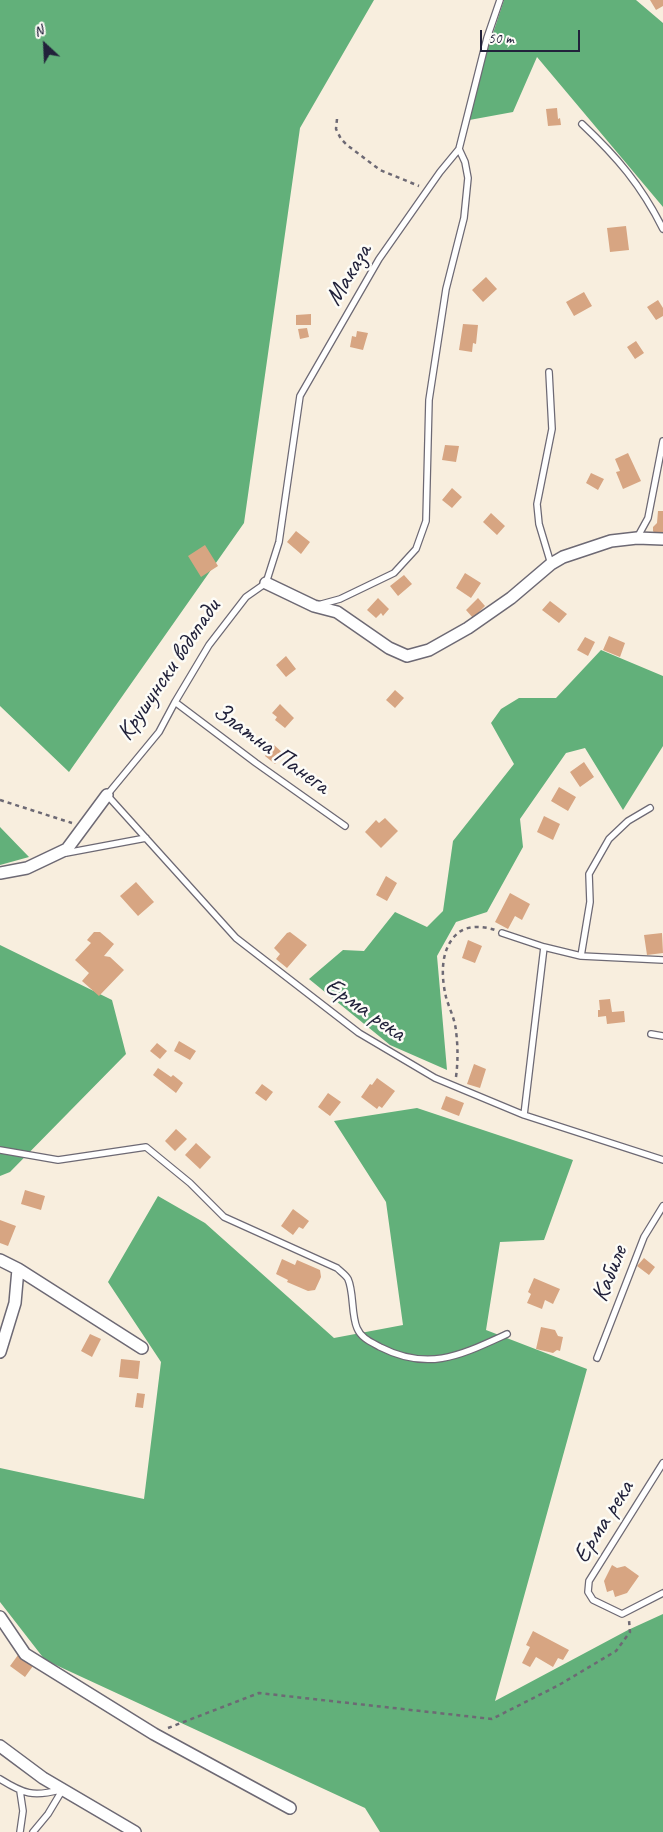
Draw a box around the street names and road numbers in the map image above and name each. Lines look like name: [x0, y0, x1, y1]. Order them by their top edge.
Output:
street label: Маказа: [319, 239, 379, 311]
street label: Крушунски водопади: [111, 593, 227, 747]
street label: Златна Панега: [207, 697, 335, 801]
street label: Ерма река: [319, 972, 411, 1048]
street label: Кабиле: [585, 1242, 635, 1306]
street label: Ерма река: [567, 1475, 641, 1569]

